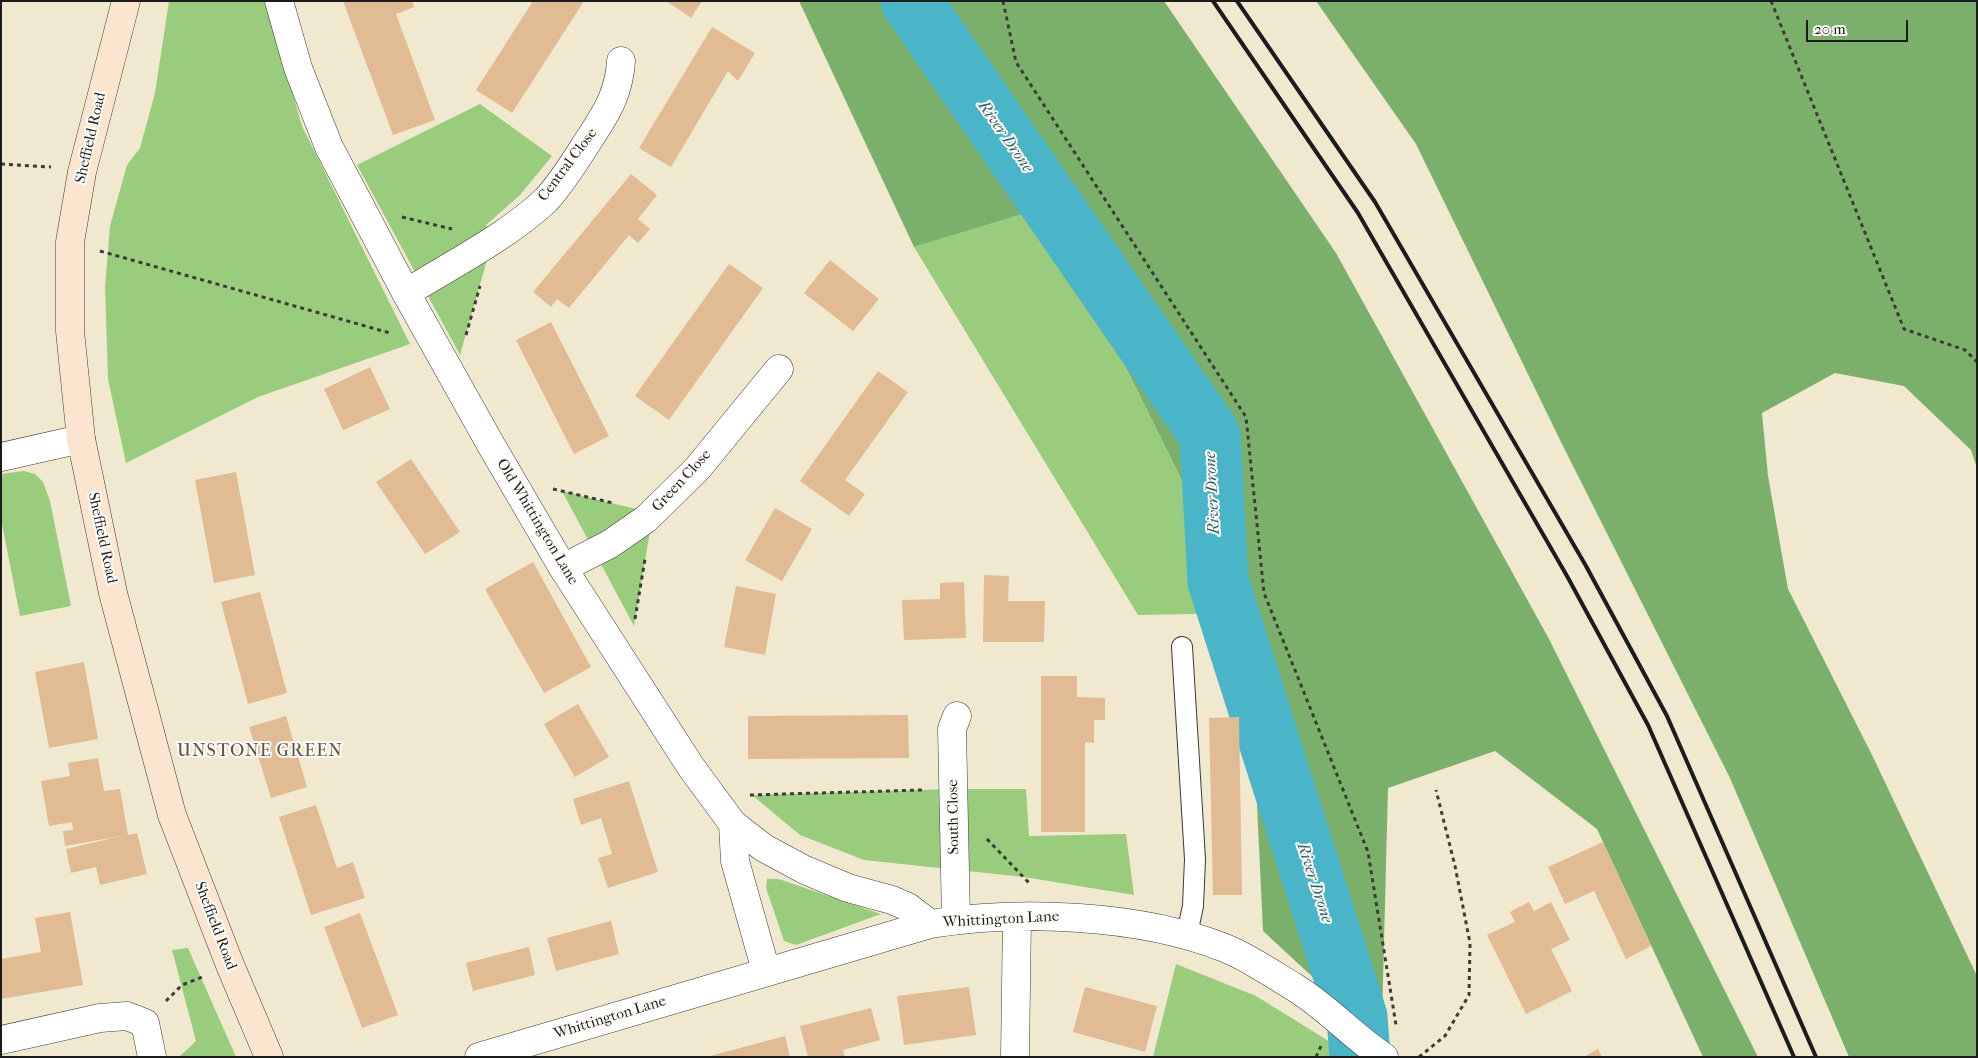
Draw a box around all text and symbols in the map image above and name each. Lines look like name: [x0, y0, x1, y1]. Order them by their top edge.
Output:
scale bar: [1808, 10, 1910, 42]
text: 20 m: [1814, 20, 1846, 38]
street label: Sheffield Road: [72, 91, 110, 185]
water label: River Drone: [973, 98, 1037, 176]
street label: Central Close: [535, 125, 601, 205]
street label: Green Close: [649, 446, 715, 516]
water label: River Drone: [1201, 451, 1225, 535]
street label: Old Whittington Lane: [492, 456, 582, 588]
street label: Sheffield Road: [84, 491, 120, 585]
district label: UNSTONE GREEN: [175, 741, 345, 763]
street label: South Close: [944, 779, 964, 855]
water label: River Drone: [1292, 841, 1336, 925]
street label: Sheffield Road: [190, 879, 240, 973]
street label: Whittington Lane: [942, 908, 1060, 932]
street label: Whittington Lane: [552, 992, 668, 1044]

